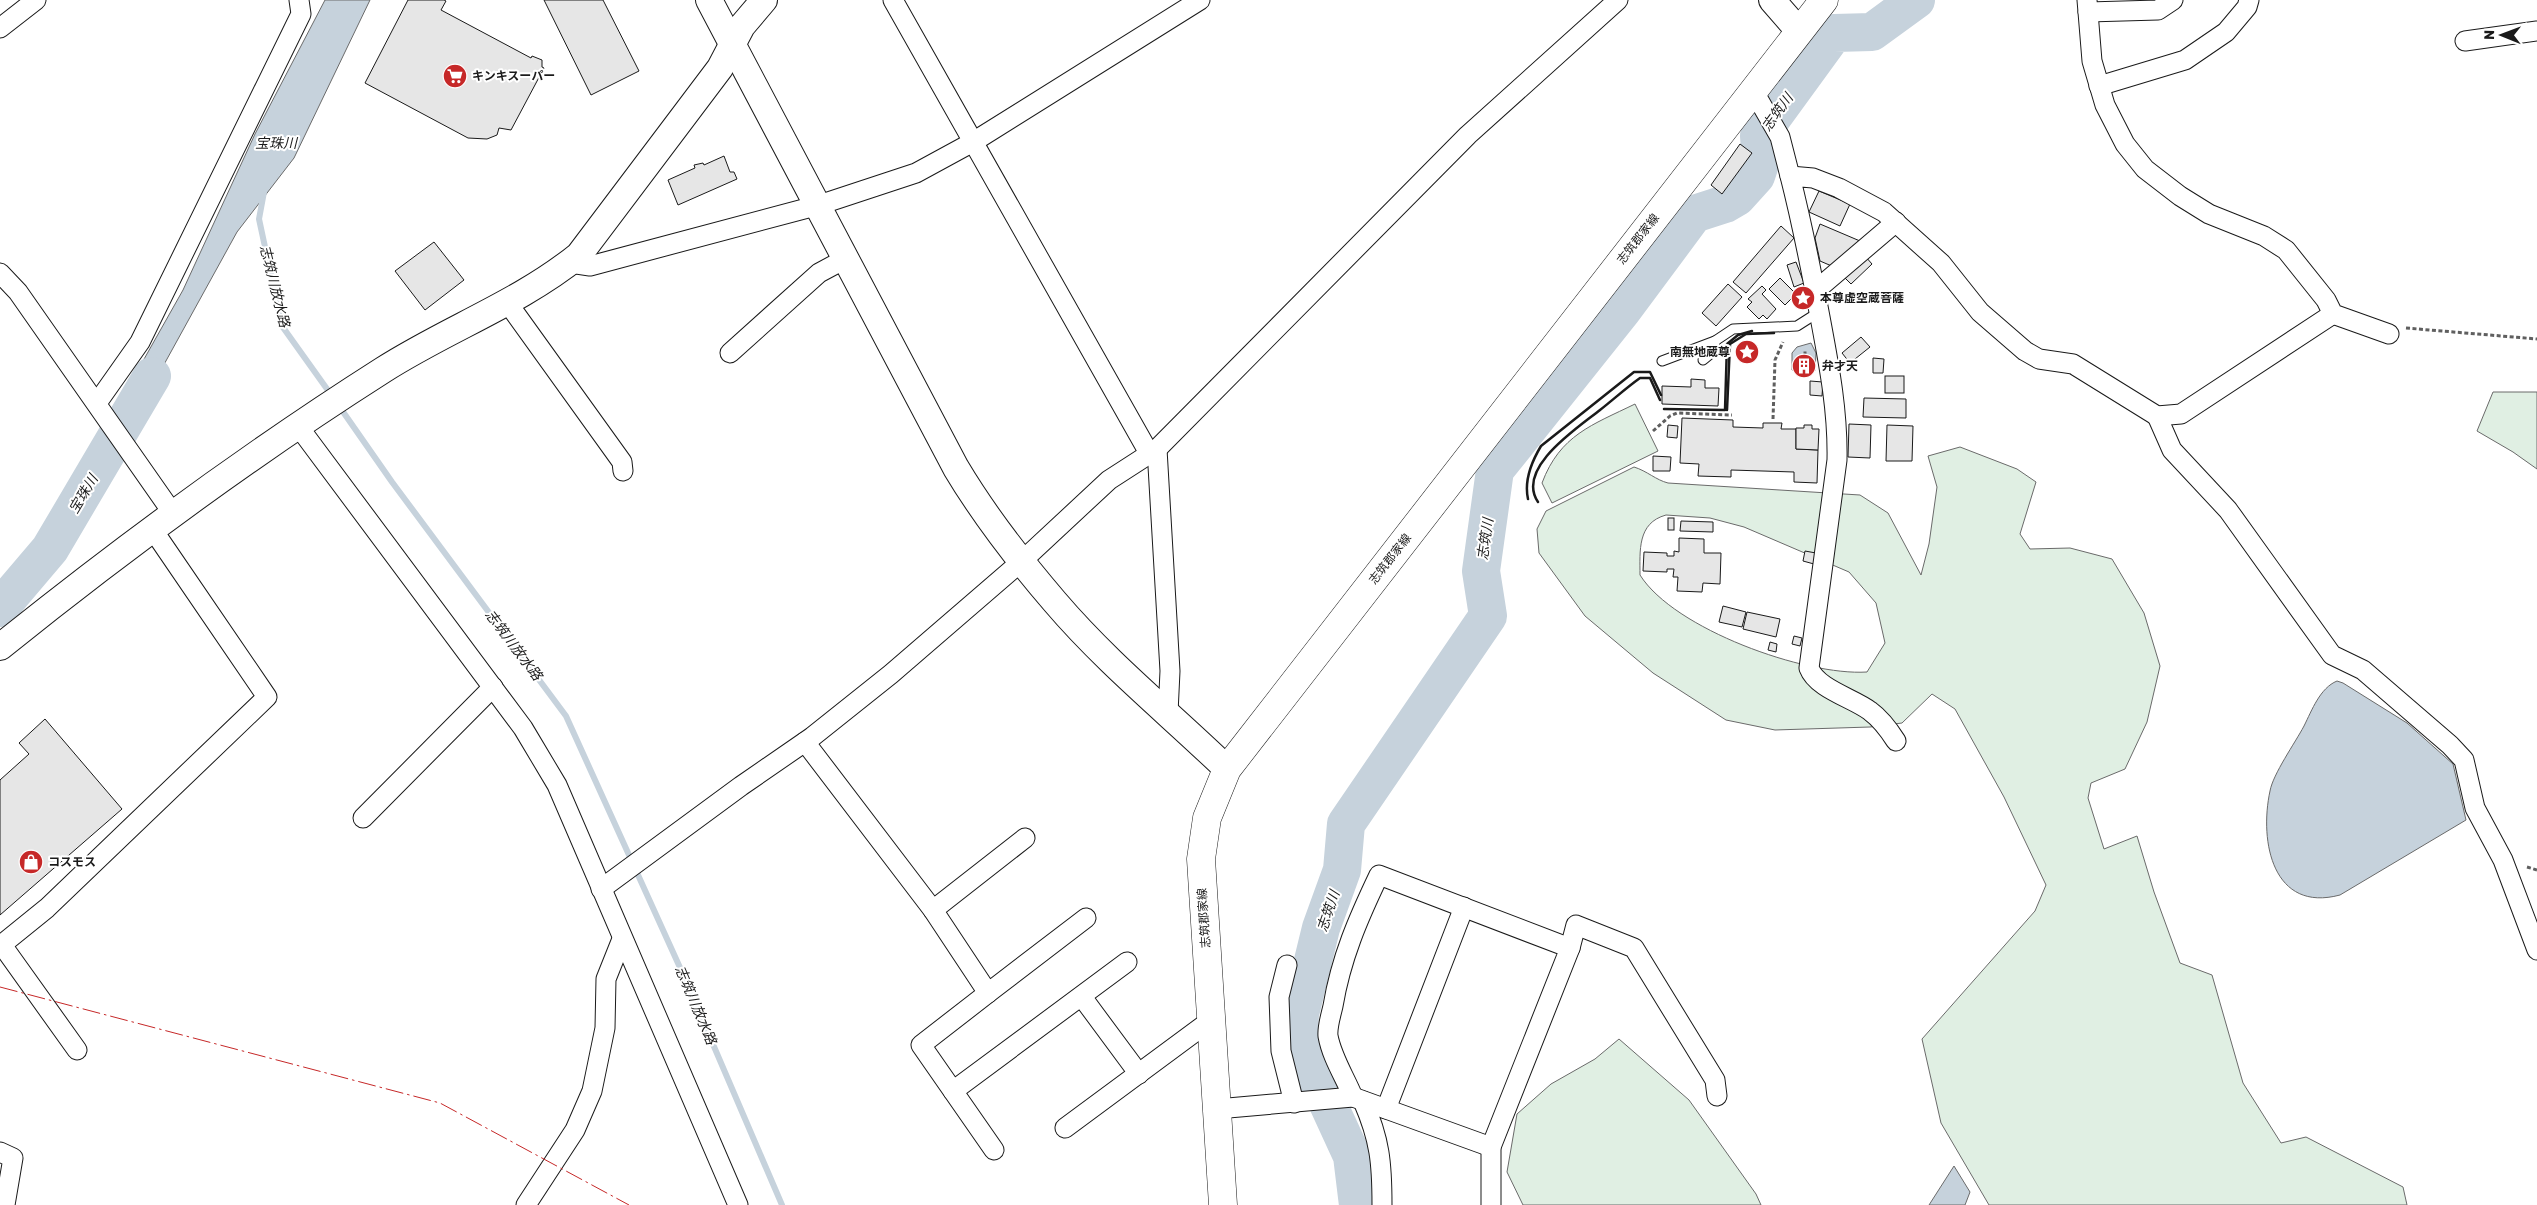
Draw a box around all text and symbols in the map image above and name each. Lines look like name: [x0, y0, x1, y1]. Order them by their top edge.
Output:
north arrow: [2477, 10, 2527, 60]
text: N: [2481, 30, 2498, 40]
supermarket icon: キンキスーパー: [442, 63, 468, 89]
place label: キンキスーパー: [472, 69, 555, 83]
water label: 志筑川: [1758, 89, 1798, 134]
water label: 宝珠川: [255, 135, 299, 152]
street label: 志筑郡家線: [1614, 211, 1662, 267]
water label: 志筑川放水路: [256, 243, 293, 330]
place icon: 本尊虚空蔵菩薩: [1790, 285, 1816, 311]
place label: 本尊虚空蔵菩薩: [1820, 291, 1904, 305]
place icon: 南無地蔵尊: [1734, 339, 1760, 365]
place label: 南無地蔵尊: [1670, 345, 1730, 359]
building icon: 弁才天: [1791, 353, 1817, 379]
place label: 弁才天: [1822, 359, 1858, 373]
water label: 宝珠川: [65, 470, 103, 517]
water label: 志筑川: [1474, 515, 1497, 561]
street label: 志筑郡家線: [1366, 531, 1414, 587]
water label: 志筑川放水路: [482, 607, 546, 685]
shop icon: コスモス: [18, 849, 44, 875]
place label: コスモス: [48, 855, 96, 869]
water label: 志筑川: [1314, 887, 1344, 934]
street label: 志筑郡家線: [1195, 888, 1213, 948]
water label: 志筑川放水路: [671, 963, 720, 1048]

